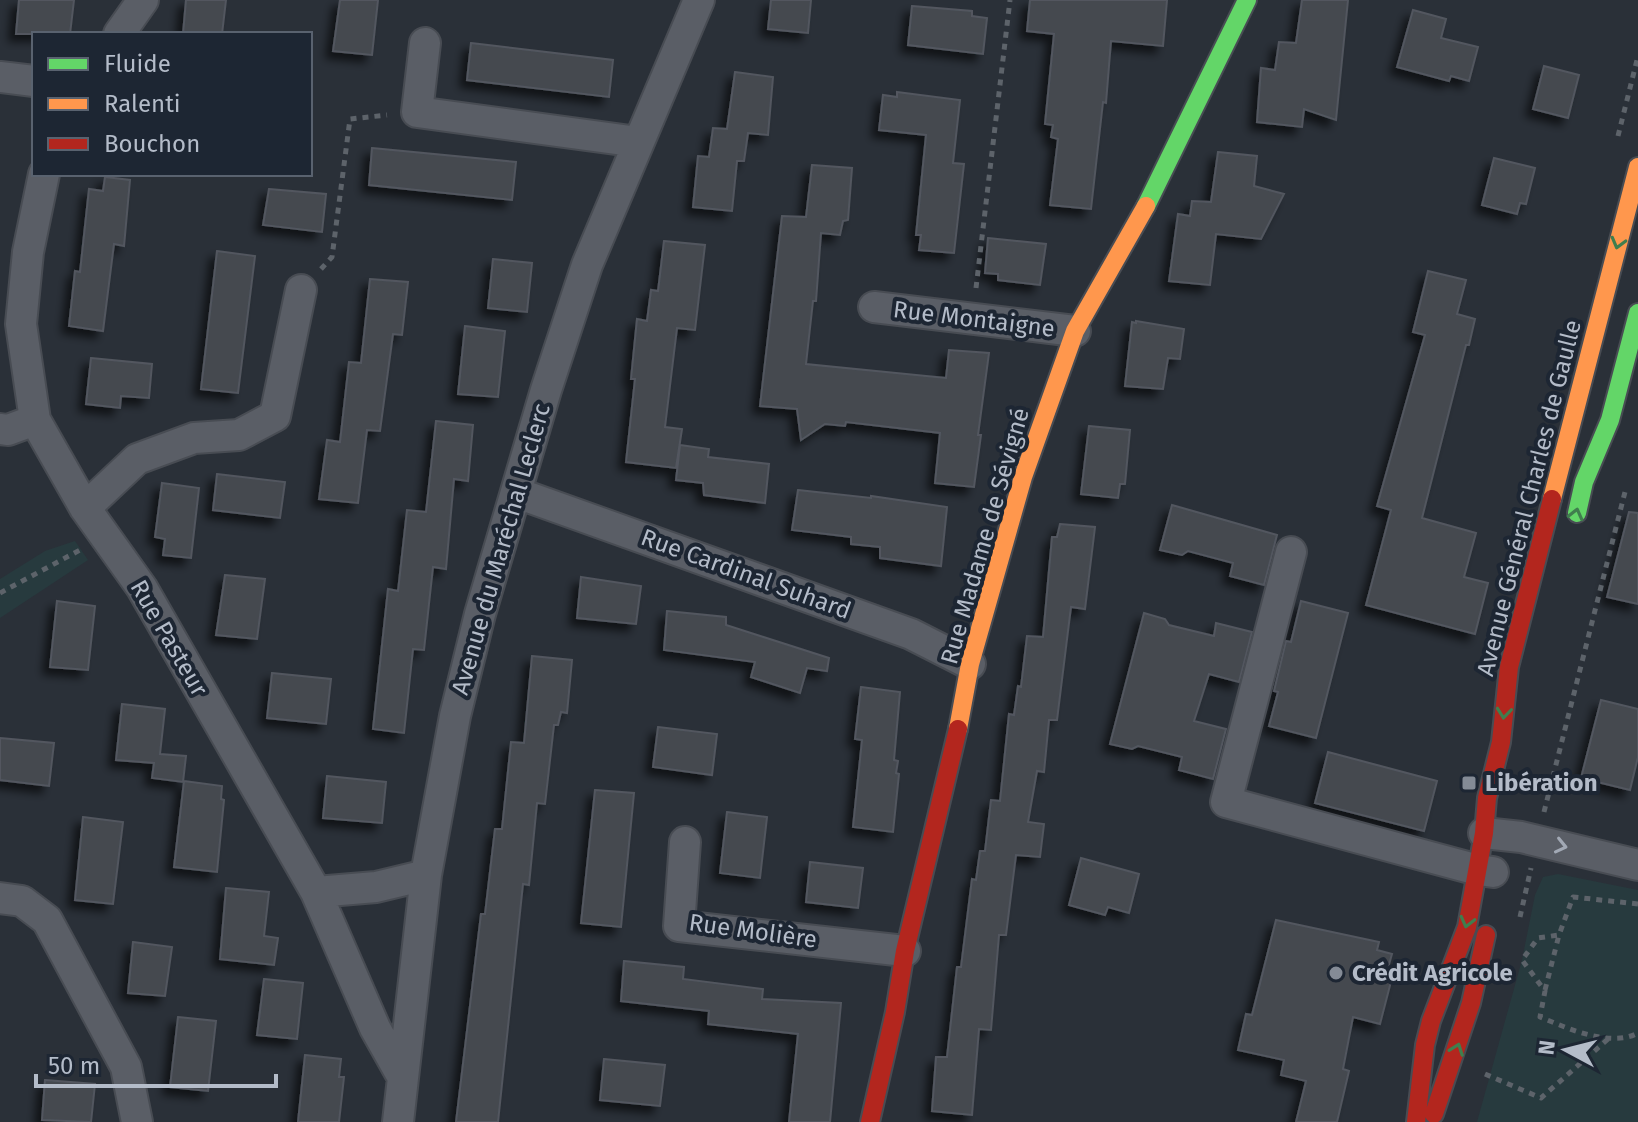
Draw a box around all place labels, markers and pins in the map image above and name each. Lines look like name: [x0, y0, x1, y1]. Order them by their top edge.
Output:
place label: Libération: [1485, 769, 1598, 797]
marker: Libération: [1460, 774, 1478, 792]
place label: Crédit Agricole: [1352, 959, 1513, 987]
marker: Crédit Agricole: [1327, 964, 1345, 982]

